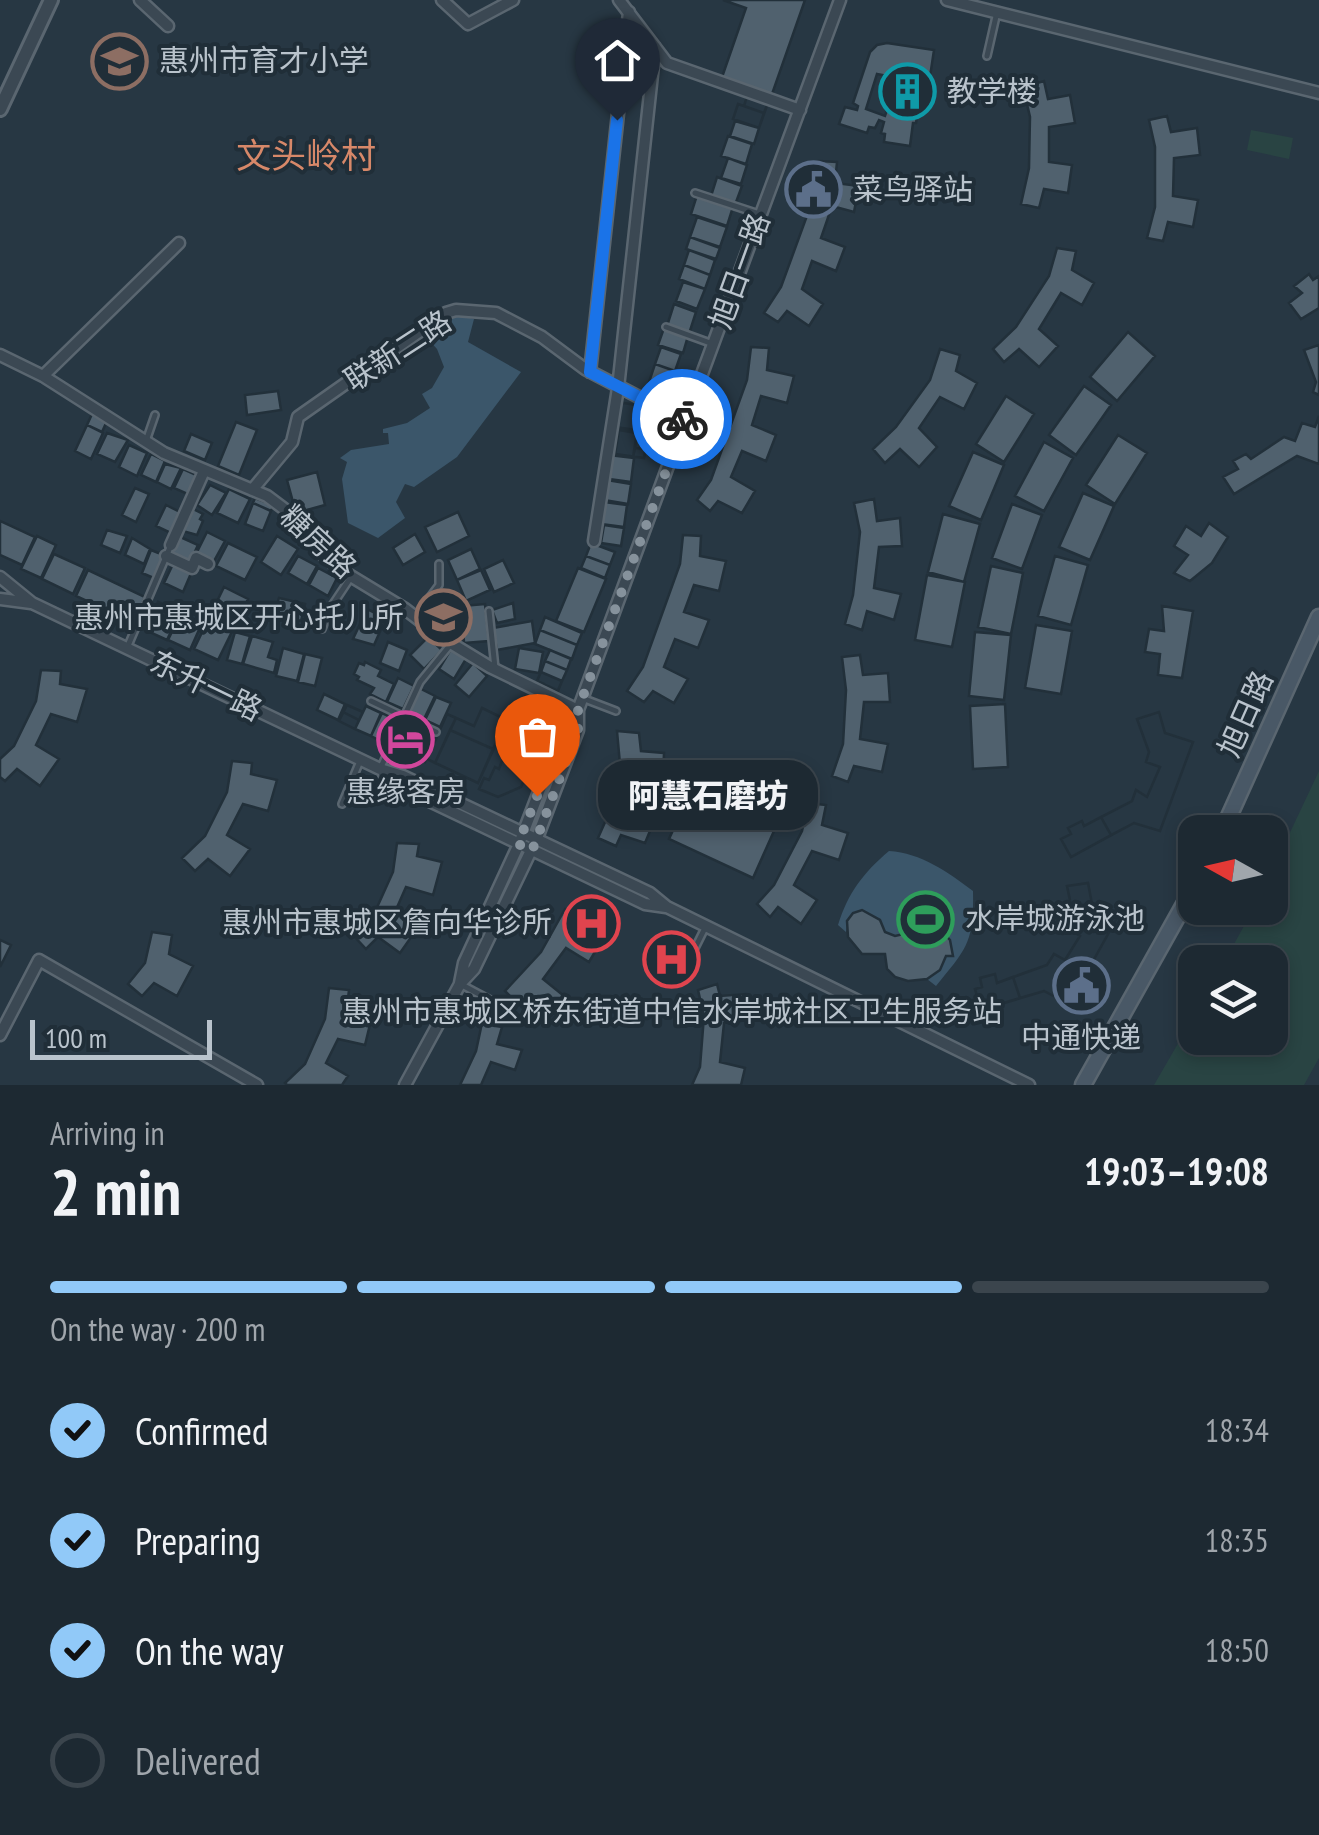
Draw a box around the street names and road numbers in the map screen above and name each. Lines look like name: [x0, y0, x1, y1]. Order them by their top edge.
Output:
street label: 旭日一路: [700, 207, 777, 334]
street label: 联新二路: [336, 301, 458, 399]
street label: 糖房路: [273, 496, 365, 586]
street label: 东升一路: [144, 641, 269, 728]
street label: 旭日路: [1209, 664, 1281, 762]

